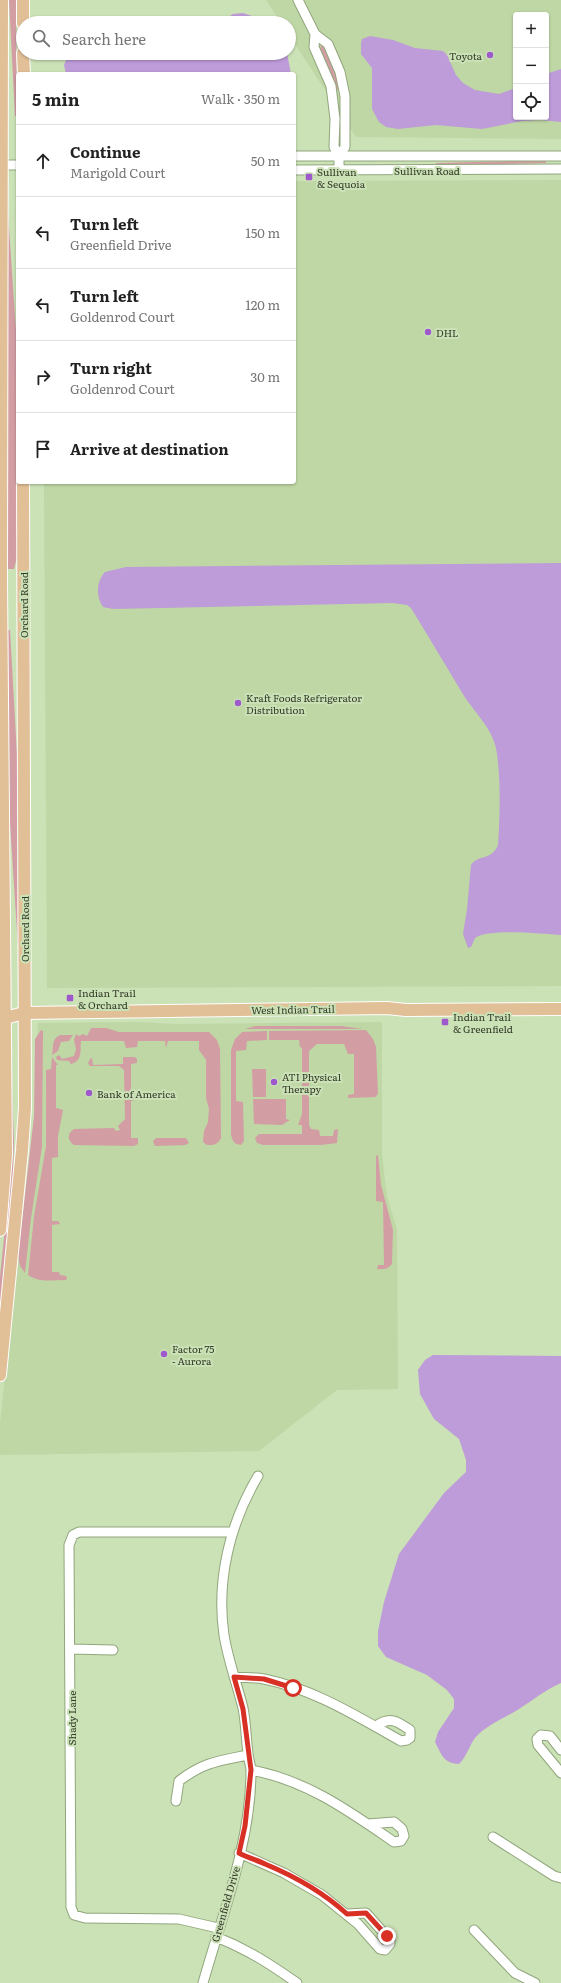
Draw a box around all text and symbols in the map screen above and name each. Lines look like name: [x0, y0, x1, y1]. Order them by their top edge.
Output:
map controls: [513, 12, 549, 120]
button: +: [513, 12, 549, 48]
search box: [16, 16, 296, 60]
icon: search: [30, 27, 52, 49]
text: Search here: [62, 27, 146, 50]
place label: Toyota: [449, 48, 483, 63]
button: −: [513, 48, 549, 84]
marker: Toyota: [485, 50, 495, 60]
button: locate: [513, 84, 549, 120]
text: 5 min: [32, 86, 80, 111]
text: Walk · 350 m: [201, 89, 280, 108]
text: Continue: [70, 140, 140, 163]
icon: ahead: [32, 150, 54, 172]
text: 50 m: [251, 151, 280, 170]
text: Marigold Court: [70, 163, 166, 182]
street label: Sullivan Road: [394, 163, 460, 178]
place label: Sullivan & Sequoia: [317, 164, 366, 191]
marker: Sullivan & Sequoia: [304, 172, 314, 182]
text: Turn left: [70, 212, 139, 235]
icon: left: [32, 222, 54, 244]
text: 150 m: [245, 223, 280, 242]
text: Greenfield Drive: [70, 235, 172, 254]
text: Turn left: [70, 284, 139, 307]
icon: left: [32, 294, 54, 316]
text: 120 m: [245, 295, 280, 314]
text: Goldenrod Court: [70, 307, 175, 326]
place label: DHL: [436, 325, 458, 340]
marker: DHL: [423, 327, 433, 337]
text: Turn right: [70, 356, 152, 379]
icon: right: [32, 366, 54, 388]
text: 30 m: [250, 367, 280, 386]
text: Goldenrod Court: [70, 379, 175, 398]
text: Arrive at destination: [70, 437, 229, 460]
icon: arrive: [32, 438, 54, 460]
street label: Orchard Road: [16, 572, 31, 638]
place label: Kraft Foods Refrigerator Distribution: [246, 690, 362, 717]
marker: Kraft Foods Refrigerator Distribution: [233, 698, 243, 708]
street label: Orchard Road: [17, 896, 32, 962]
place label: Indian Trail & Orchard: [78, 985, 137, 1012]
marker: Indian Trail & Orchard: [65, 993, 75, 1003]
street label: West Indian Trail: [251, 1001, 336, 1017]
place label: Indian Trail & Greenfield: [453, 1009, 513, 1036]
marker: Indian Trail & Greenfield: [440, 1017, 450, 1027]
place label: ATI Physical Therapy: [282, 1069, 342, 1096]
marker: ATI Physical Therapy: [269, 1077, 279, 1087]
place label: Bank of America: [97, 1086, 176, 1101]
marker: Bank of America: [84, 1088, 94, 1098]
place label: Factor 75 - Aurora: [172, 1341, 214, 1368]
marker: Factor 75 - Aurora: [159, 1349, 169, 1359]
route start: [284, 1679, 302, 1697]
street label: Shady Lane: [64, 1691, 79, 1745]
street label: Greenfield Drive: [207, 1864, 243, 1944]
route end: [378, 1927, 396, 1945]

